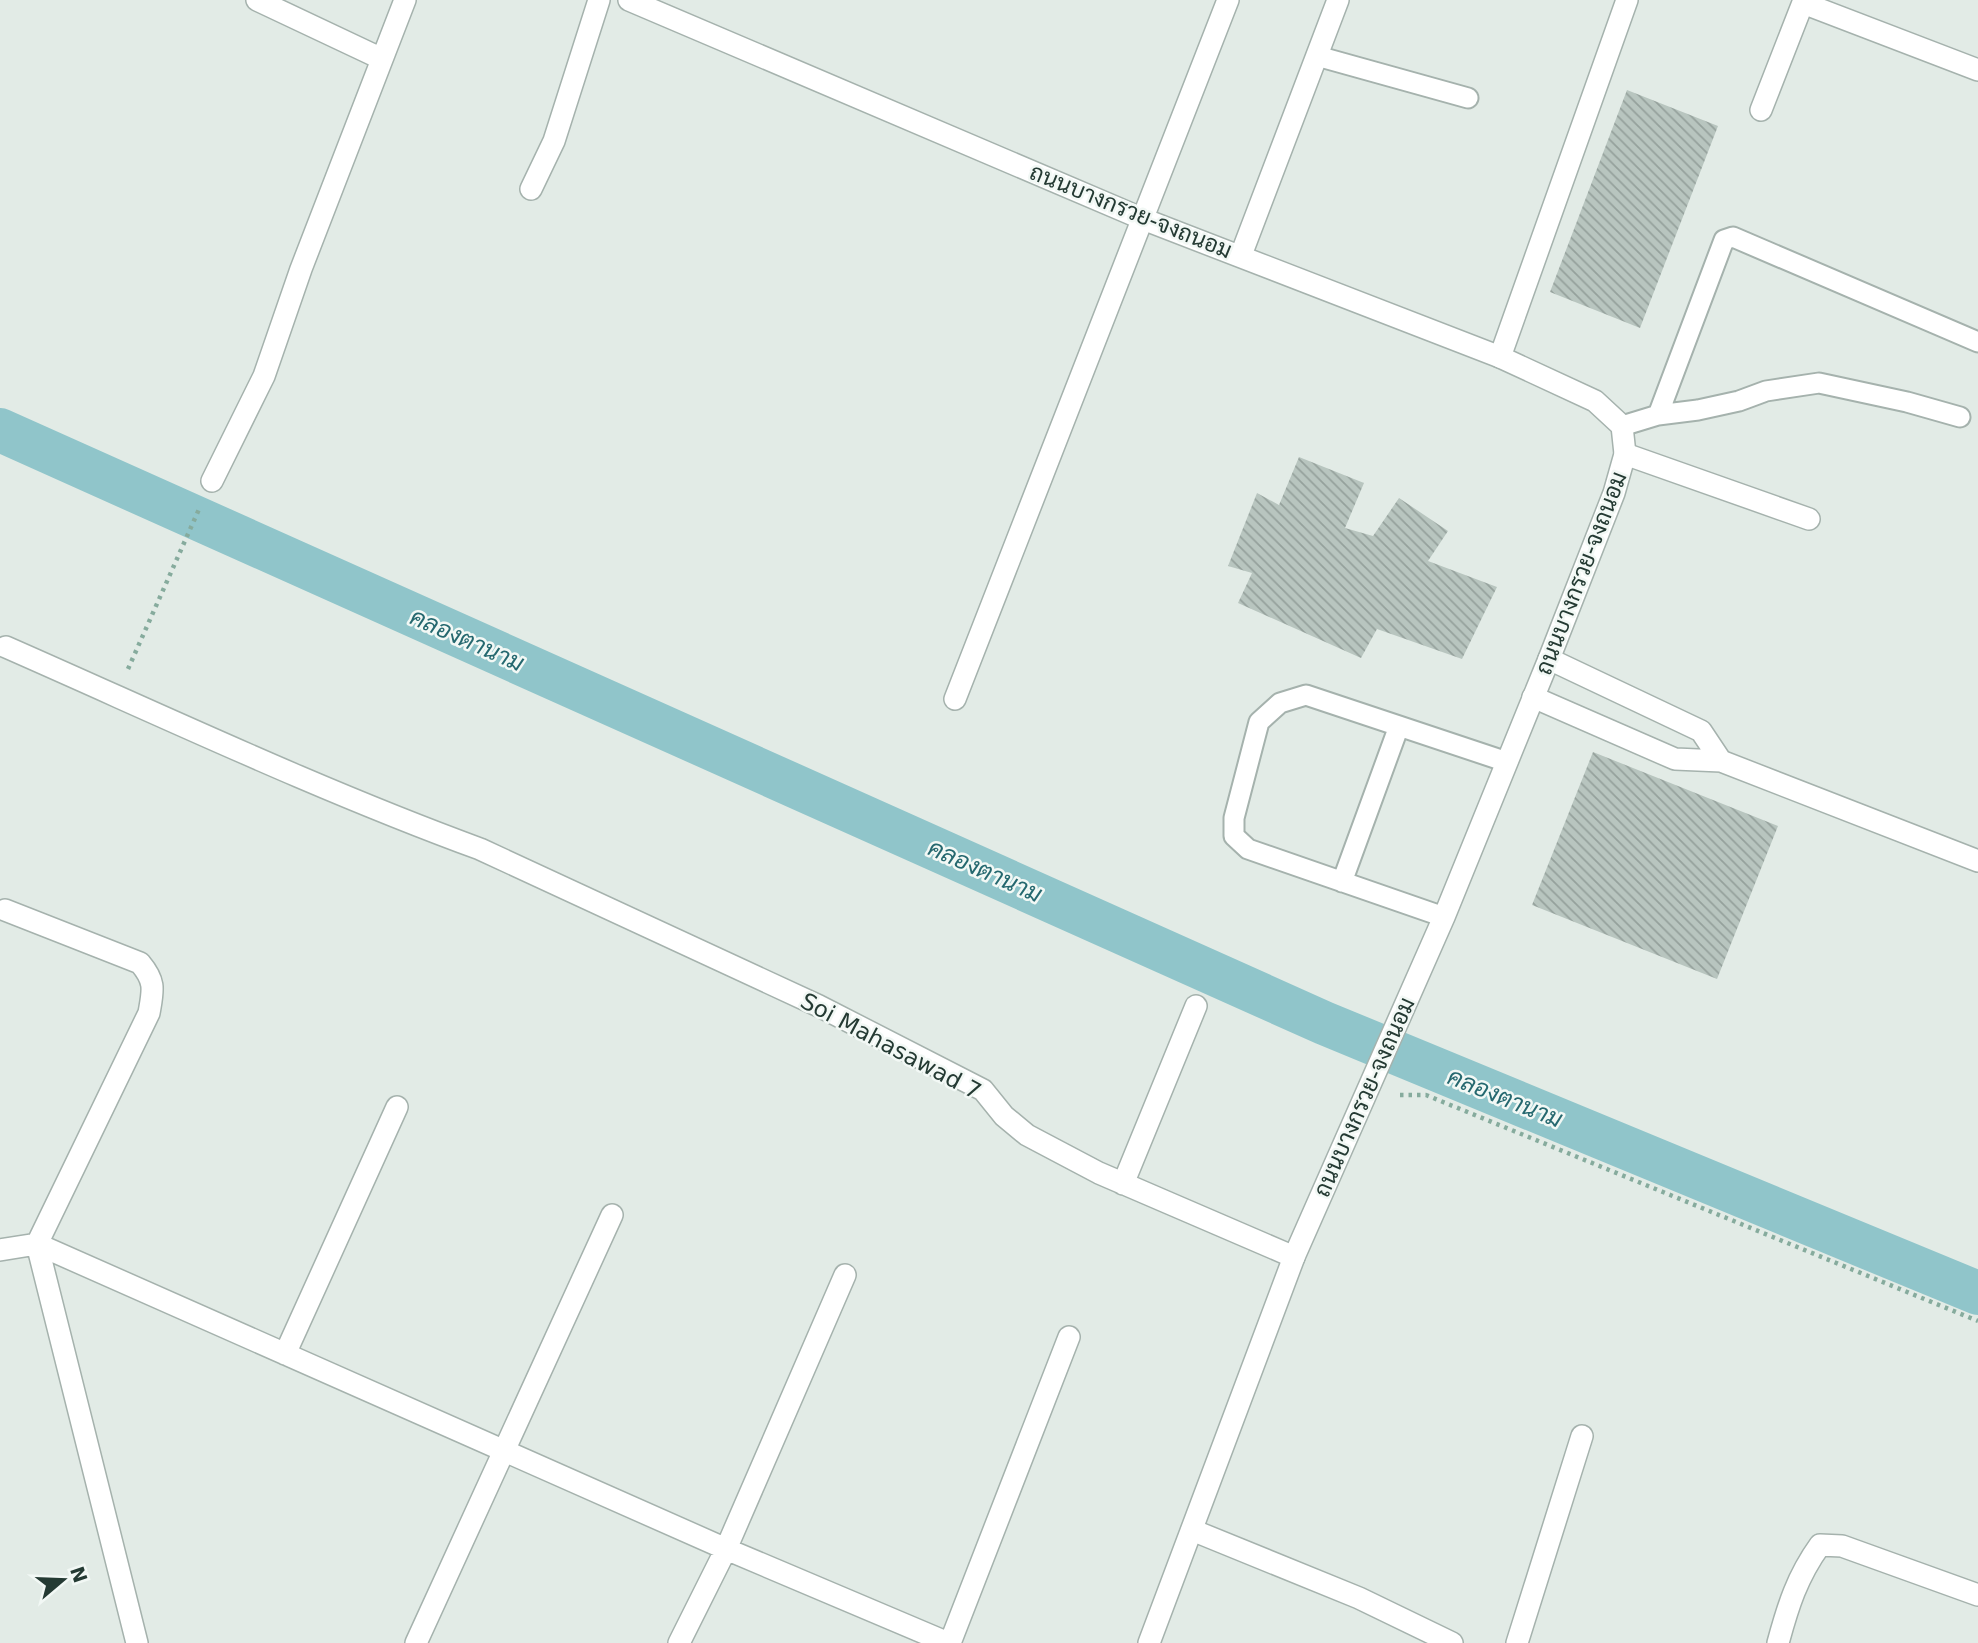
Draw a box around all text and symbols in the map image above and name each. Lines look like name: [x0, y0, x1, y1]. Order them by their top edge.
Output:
street label: ถนนบางกรวย-จงถนอม: [1026, 159, 1236, 263]
street label: ถนนบางกรวย-จงถนอม: [1530, 468, 1632, 678]
water label: คลองตานาม: [406, 603, 528, 678]
water label: คลองตานาม: [924, 834, 1046, 909]
street label: Soi Mahasawad 7: [796, 987, 986, 1105]
street label: ถนนบางกรวย-จงถนอม: [1308, 993, 1420, 1201]
water label: คลองตานาม: [1444, 1062, 1567, 1134]
north arrow: [28, 1545, 98, 1615]
text: N: [66, 1563, 92, 1586]

